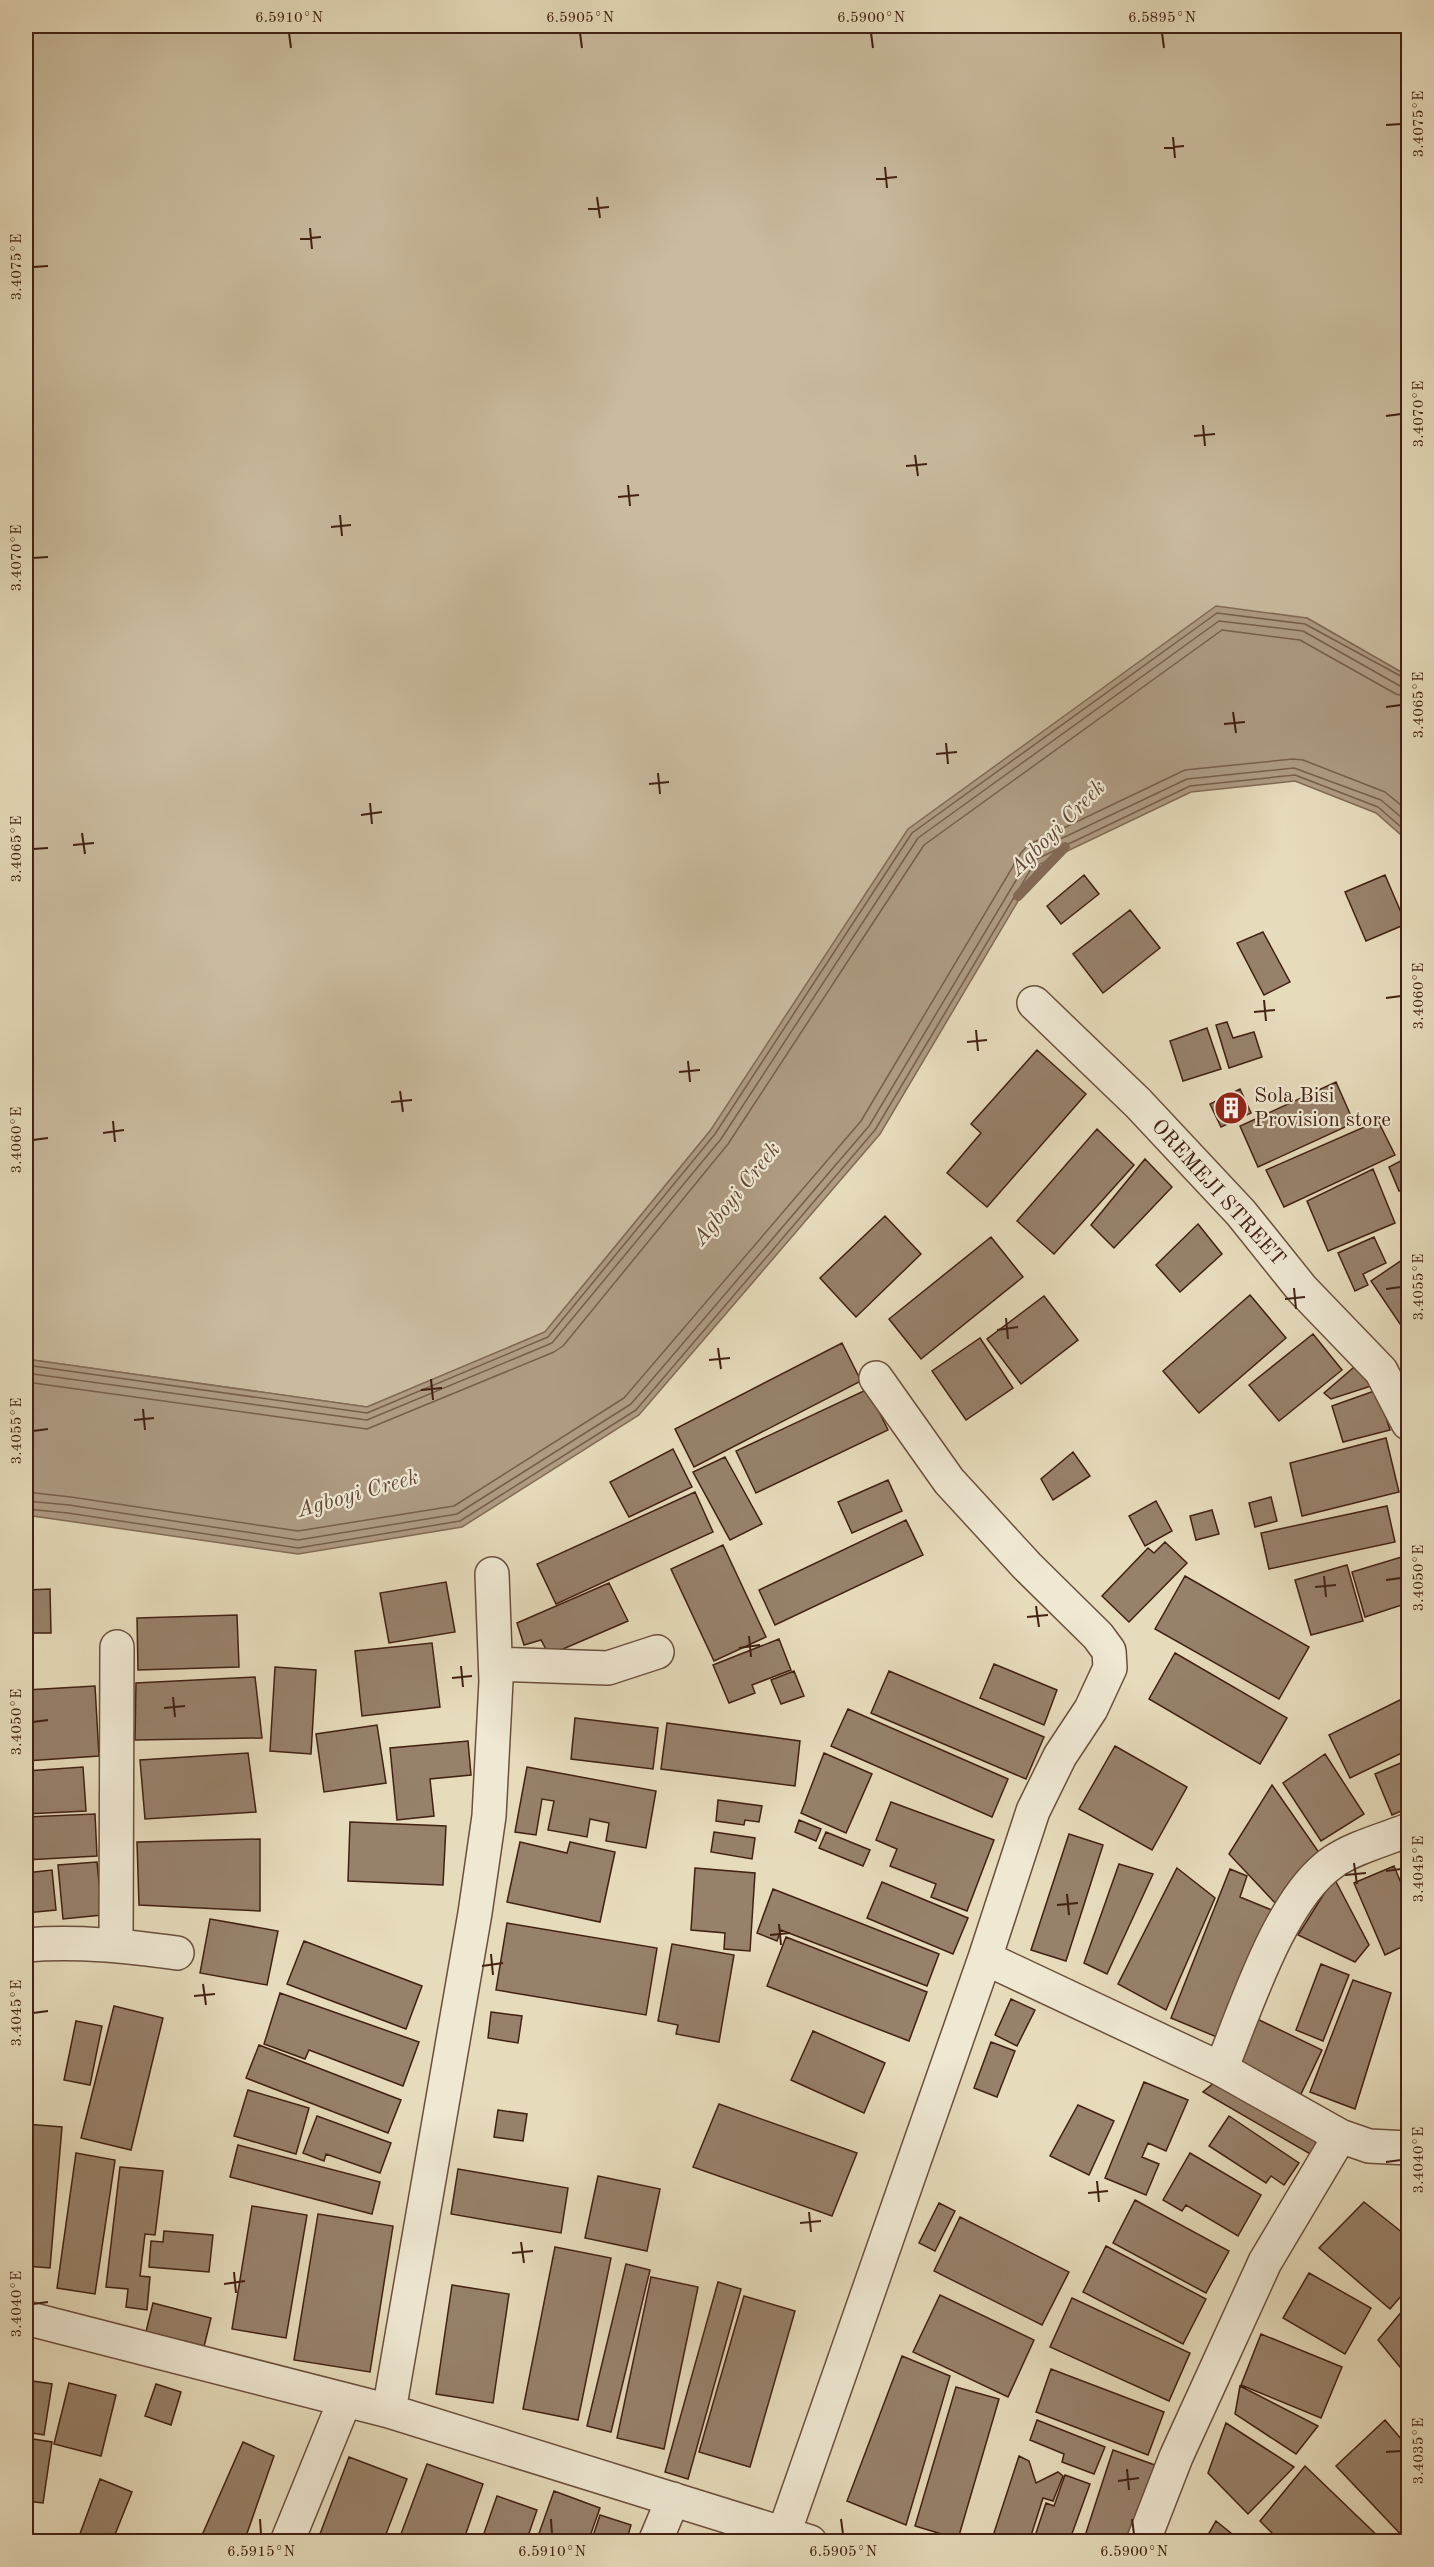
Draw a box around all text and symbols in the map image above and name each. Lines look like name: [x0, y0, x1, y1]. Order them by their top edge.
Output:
text: 6.5910°N: [255, 11, 323, 26]
text: 6.5905°N: [546, 11, 614, 26]
text: 6.5900°N: [837, 11, 905, 26]
text: 6.5895°N: [1128, 11, 1196, 26]
text: 3.4075°E: [1412, 91, 1427, 157]
text: 3.4075°E: [10, 234, 25, 300]
text: 3.4070°E: [1412, 381, 1427, 447]
text: 3.4070°E: [10, 525, 25, 591]
text: 3.4065°E: [1412, 672, 1427, 738]
water label: Agboyi Creek: [1005, 776, 1110, 881]
text: 3.4065°E: [10, 816, 25, 882]
text: 3.4060°E: [1412, 963, 1427, 1029]
place label: Sola Bisi Provision store: [1254, 1086, 1391, 1131]
building icon: Sola Bisi Provision store: [1213, 1090, 1249, 1126]
text: 3.4060°E: [10, 1107, 25, 1173]
street label: OREMEJI STREET: [1147, 1116, 1289, 1270]
water label: Agboyi Creek: [688, 1138, 785, 1250]
text: 3.4055°E: [1412, 1254, 1427, 1320]
text: 3.4055°E: [10, 1398, 25, 1464]
water label: Agboyi Creek: [294, 1466, 421, 1522]
text: 3.4050°E: [1412, 1545, 1427, 1611]
text: 3.4050°E: [10, 1689, 25, 1755]
text: 3.4045°E: [1412, 1836, 1427, 1902]
text: 3.4045°E: [10, 1980, 25, 2046]
text: 3.4040°E: [1412, 2127, 1427, 2193]
text: 3.4040°E: [10, 2271, 25, 2337]
text: 3.4035°E: [1412, 2418, 1427, 2484]
text: 6.5915°N: [227, 2545, 295, 2560]
text: 6.5910°N: [518, 2545, 586, 2560]
text: 6.5905°N: [809, 2545, 877, 2560]
text: 6.5900°N: [1100, 2545, 1168, 2560]

